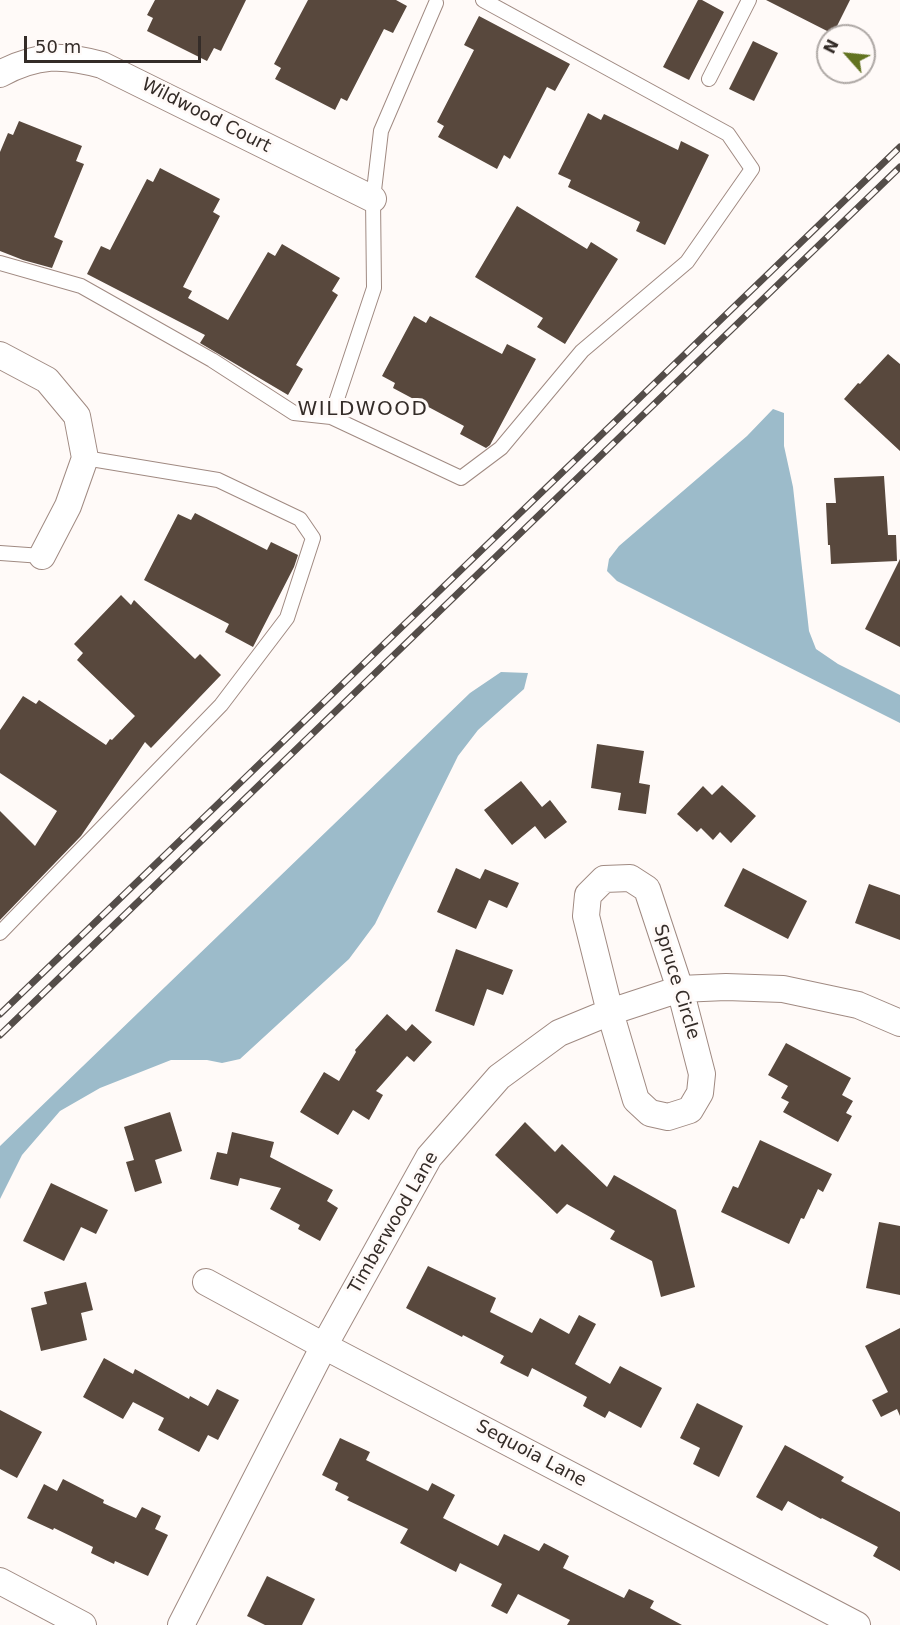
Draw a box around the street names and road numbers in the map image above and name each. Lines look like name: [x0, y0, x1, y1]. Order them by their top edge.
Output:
street label: Wildwood Court: [138, 74, 274, 158]
street label: Spruce Circle: [648, 922, 704, 1042]
street label: Timberwood Lane: [345, 1148, 443, 1298]
street label: Sequoia Lane: [472, 1416, 590, 1492]

